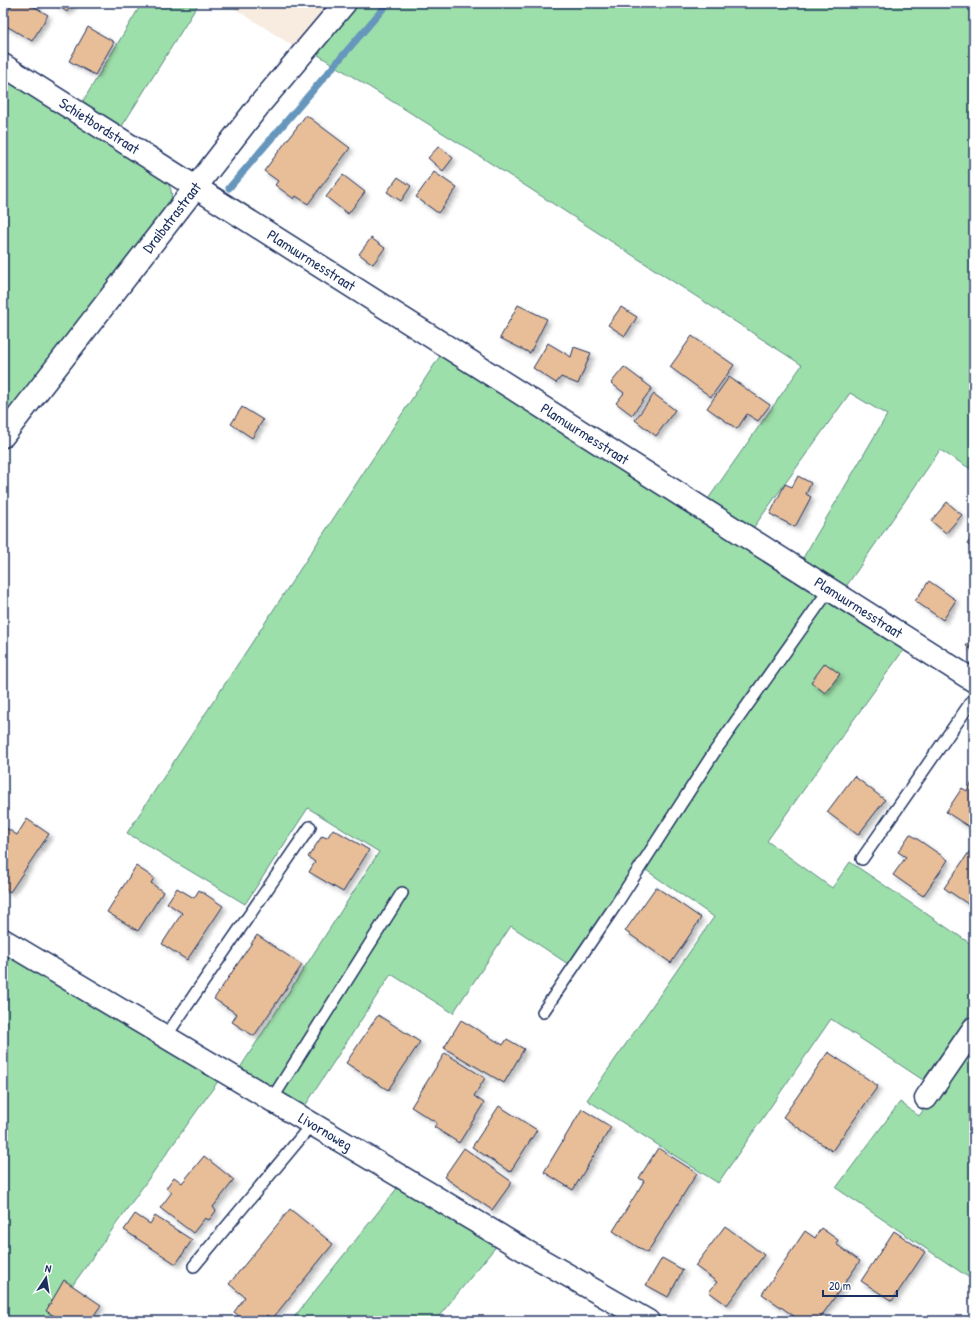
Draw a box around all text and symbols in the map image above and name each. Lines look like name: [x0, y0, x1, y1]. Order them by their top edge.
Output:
street label: Schietbordstraat: [55, 92, 144, 159]
street label: Draibatrastraat: [137, 177, 206, 257]
street label: Plamuurmesstraat: [263, 224, 360, 296]
street label: Plamuurmesstraat: [537, 398, 634, 470]
street label: Plamuurmesstraat: [810, 571, 908, 644]
street label: Livornoweg: [295, 1107, 357, 1156]
north arrow: [26, 1258, 66, 1298]
text: N: [44, 1261, 53, 1276]
scale bar: [823, 1272, 897, 1298]
text: 20 m: [829, 1277, 851, 1294]

